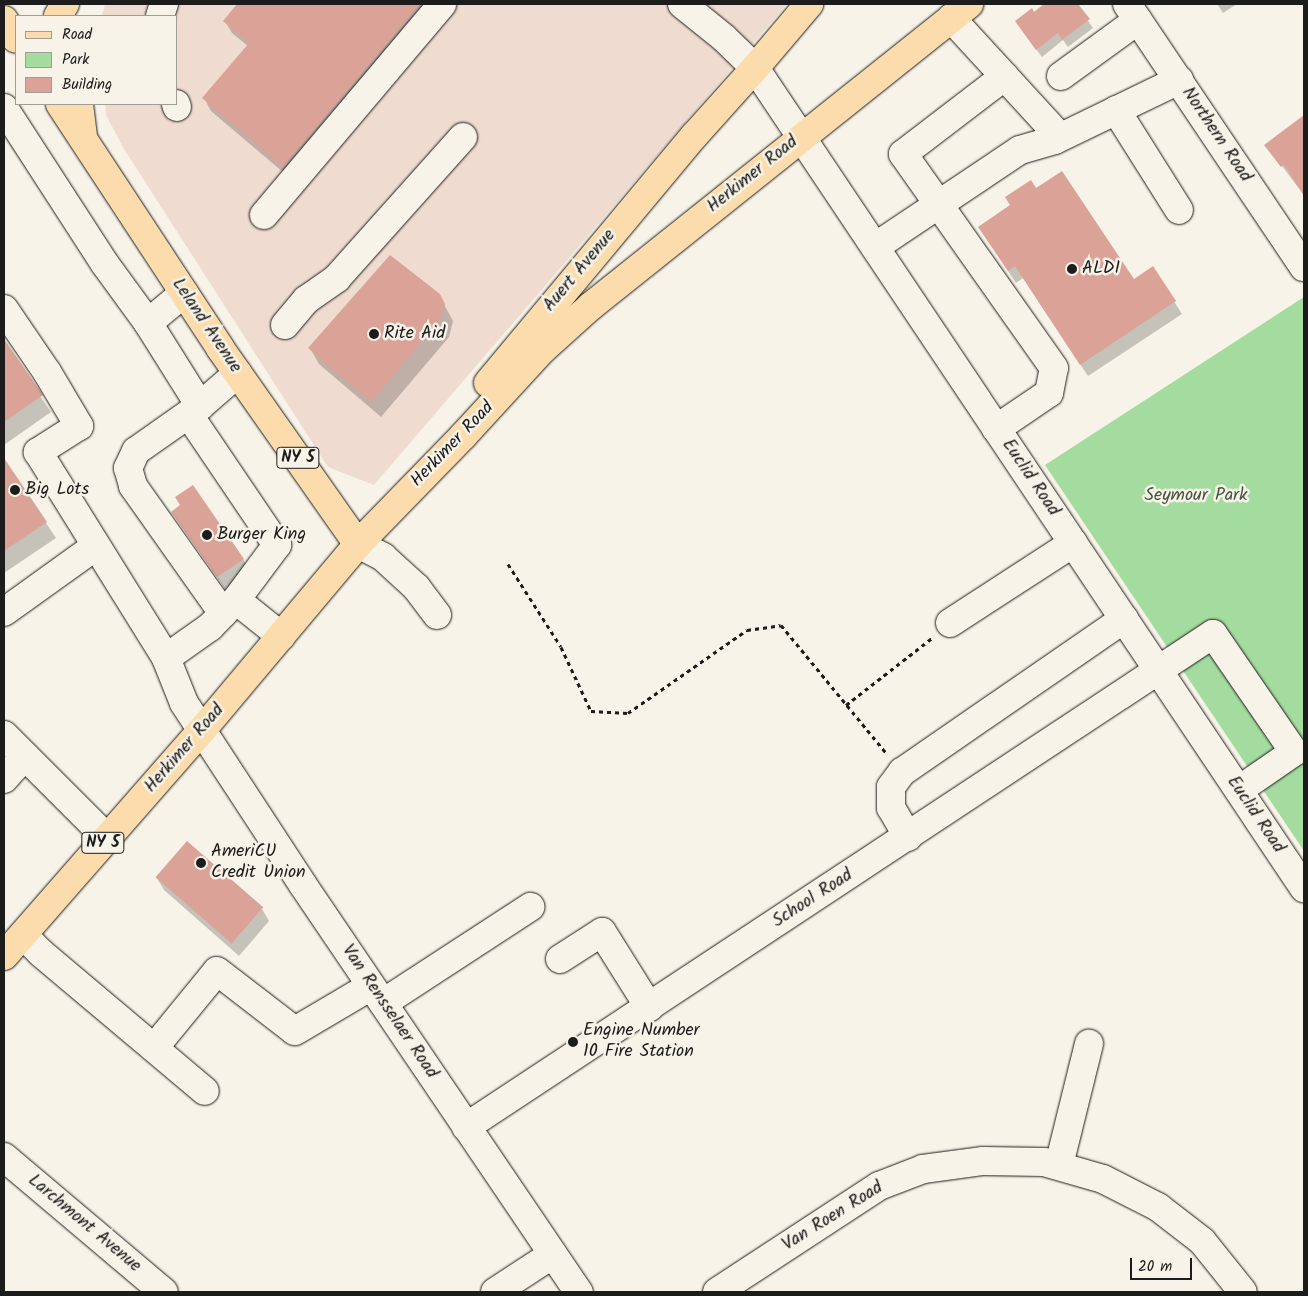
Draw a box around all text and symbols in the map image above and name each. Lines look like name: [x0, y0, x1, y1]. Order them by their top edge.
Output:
legend: [15, 15, 178, 105]
text: Road: [62, 23, 92, 47]
text: Park: [62, 48, 89, 72]
text: Building: [62, 73, 112, 97]
street label: Northern Road: [1176, 83, 1256, 187]
street label: Herkimer Road: [703, 132, 803, 218]
street label: Auert Avenue: [539, 225, 621, 317]
place label: ALDI: [1082, 258, 1120, 280]
marker: ALDI: [1066, 263, 1078, 275]
street label: Leland Avenue: [166, 275, 246, 377]
place label: Rite Aid: [384, 323, 445, 345]
marker: Rite Aid: [368, 328, 380, 340]
street label: Herkimer Road: [407, 398, 499, 492]
street label: Euclid Road: [996, 435, 1064, 521]
road number: NY 5: [276, 444, 320, 472]
place label: Big Lots: [25, 479, 89, 501]
marker: Big Lots: [9, 484, 21, 496]
park label: Seymour Park: [1144, 485, 1248, 507]
place label: Burger King: [217, 524, 306, 546]
marker: Burger King: [201, 529, 213, 541]
street label: Herkimer Road: [141, 700, 229, 798]
street label: Euclid Road: [1221, 772, 1289, 858]
road number: NY 5: [80, 830, 126, 856]
place label: AmeriCU Credit Union: [211, 842, 306, 884]
marker: AmeriCU Credit Union: [195, 857, 207, 869]
street label: School Road: [769, 865, 857, 933]
street label: Van Rensselaer Road: [336, 941, 442, 1083]
place label: Engine Number 10 Fire Station: [583, 1021, 700, 1064]
marker: Engine Number 10 Fire Station: [567, 1036, 579, 1048]
street label: Larchmont Avenue: [23, 1170, 145, 1278]
street label: Van Roen Road: [779, 1178, 887, 1256]
scale bar: [1133, 1248, 1196, 1280]
text: 20 m: [1138, 1255, 1172, 1279]

